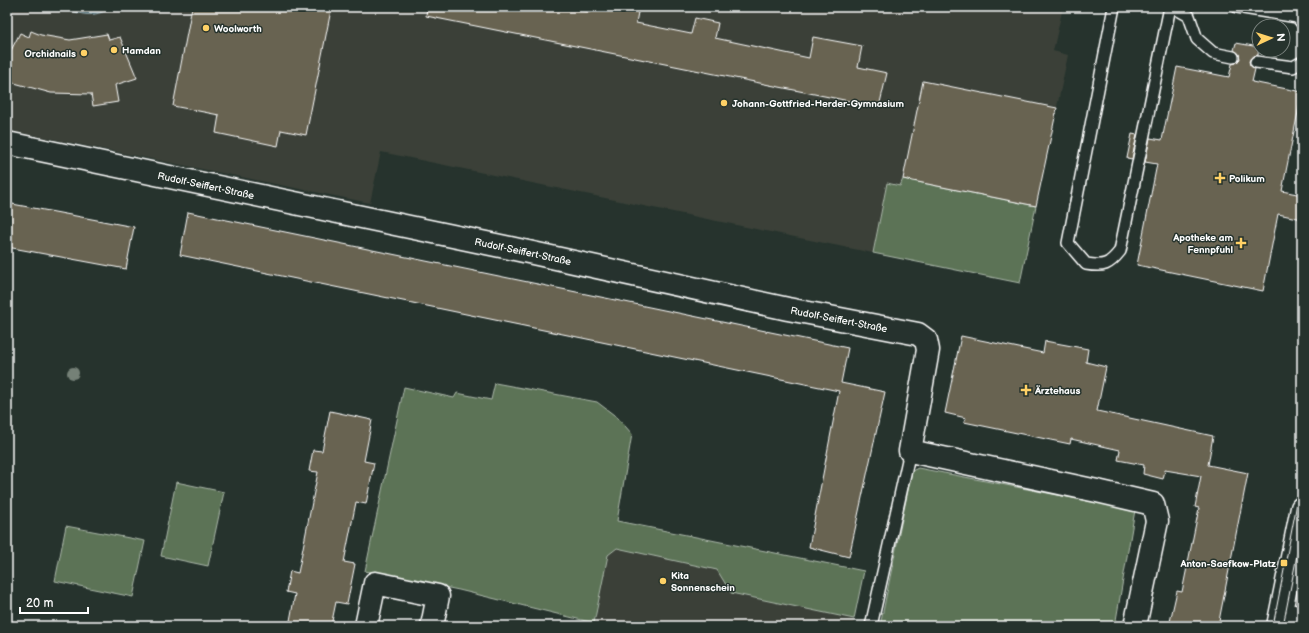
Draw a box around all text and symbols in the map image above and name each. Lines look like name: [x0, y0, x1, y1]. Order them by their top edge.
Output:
north arrow: [1251, 18, 1291, 58]
marker: Woolworth: [201, 23, 211, 33]
place label: Woolworth: [214, 23, 262, 35]
text: N: [1274, 33, 1287, 42]
marker: Hamdan: [109, 45, 119, 55]
place label: Hamdan: [122, 45, 161, 57]
place label: Orchidnails: [25, 48, 76, 60]
marker: Orchidnails: [79, 48, 89, 58]
marker: Johann-Gottfried-Herder-Gymnasium: [719, 98, 729, 108]
place label: Johann-Gottfried-Herder-Gymnasium: [732, 98, 904, 110]
street label: Rudolf-Seiffert-Straße: [156, 170, 255, 202]
marker: Polikum: [1214, 172, 1226, 184]
place label: Polikum: [1229, 173, 1265, 185]
place label: Apotheke am Fennpfuhl: [1172, 232, 1233, 256]
street label: Rudolf-Seiffert-Straße: [473, 236, 572, 268]
marker: Apotheke am Fennpfuhl: [1236, 238, 1246, 248]
street label: Rudolf-Seiffert-Straße: [789, 305, 888, 335]
marker: Ärztehaus: [1020, 384, 1032, 396]
place label: Ärztehaus: [1034, 385, 1080, 397]
place label: Anton-Saefkow-Platz: [1179, 558, 1276, 570]
marker: Anton-Saefkow-Platz: [1279, 558, 1289, 568]
place label: Kita Sonnenschein: [671, 570, 735, 594]
marker: Kita Sonnenschein: [658, 576, 668, 586]
scale bar: [20, 589, 88, 615]
text: 20 m: [26, 596, 53, 611]

